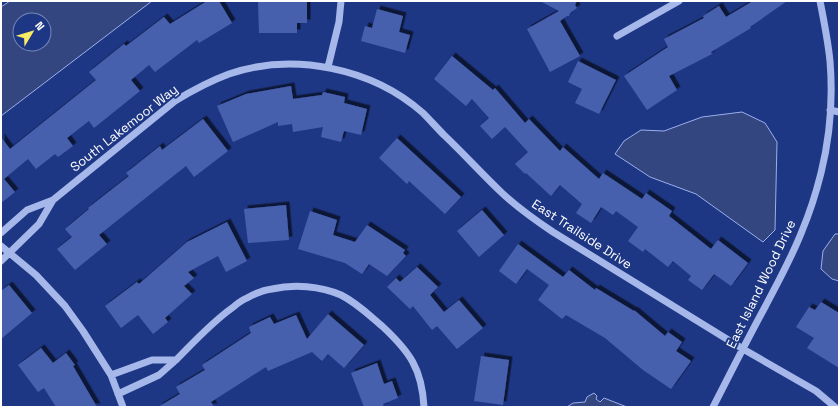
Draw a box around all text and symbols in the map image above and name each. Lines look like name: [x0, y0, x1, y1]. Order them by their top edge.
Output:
north arrow: [12, 12, 52, 52]
text: N: [32, 19, 48, 33]
street label: South Lakemoor Way: [67, 81, 181, 175]
street label: East Trailside Drive: [529, 195, 635, 273]
street label: East Island Wood Drive: [722, 217, 800, 351]

